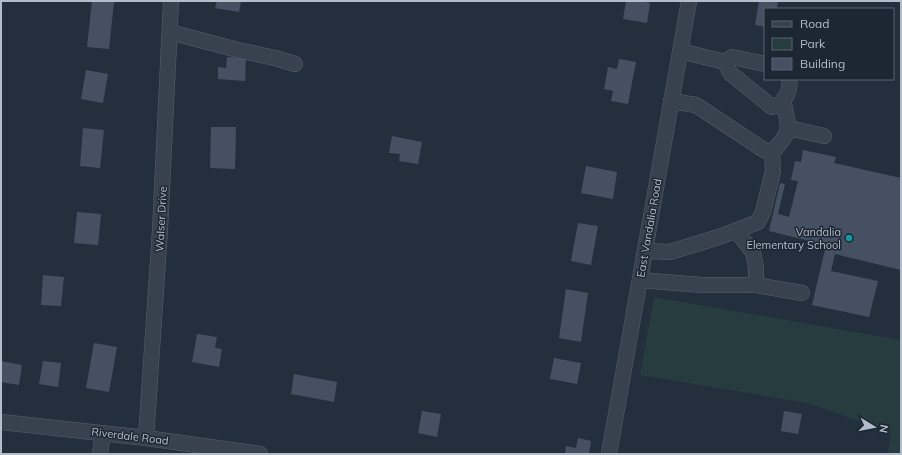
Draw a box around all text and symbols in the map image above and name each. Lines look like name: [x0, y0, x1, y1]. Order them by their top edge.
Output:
legend: [764, 8, 894, 80]
text: Road: [800, 16, 829, 31]
text: Park: [800, 36, 826, 51]
text: Building: [800, 56, 845, 71]
street label: East Vandalia Road: [633, 178, 665, 278]
street label: Walser Drive: [152, 186, 170, 252]
place label: Vandalia Elementary School: [746, 225, 841, 252]
marker: Vandalia Elementary School: [844, 233, 854, 243]
north arrow: [854, 407, 894, 447]
text: N: [876, 423, 891, 434]
street label: Riverdale Road: [91, 424, 169, 448]

